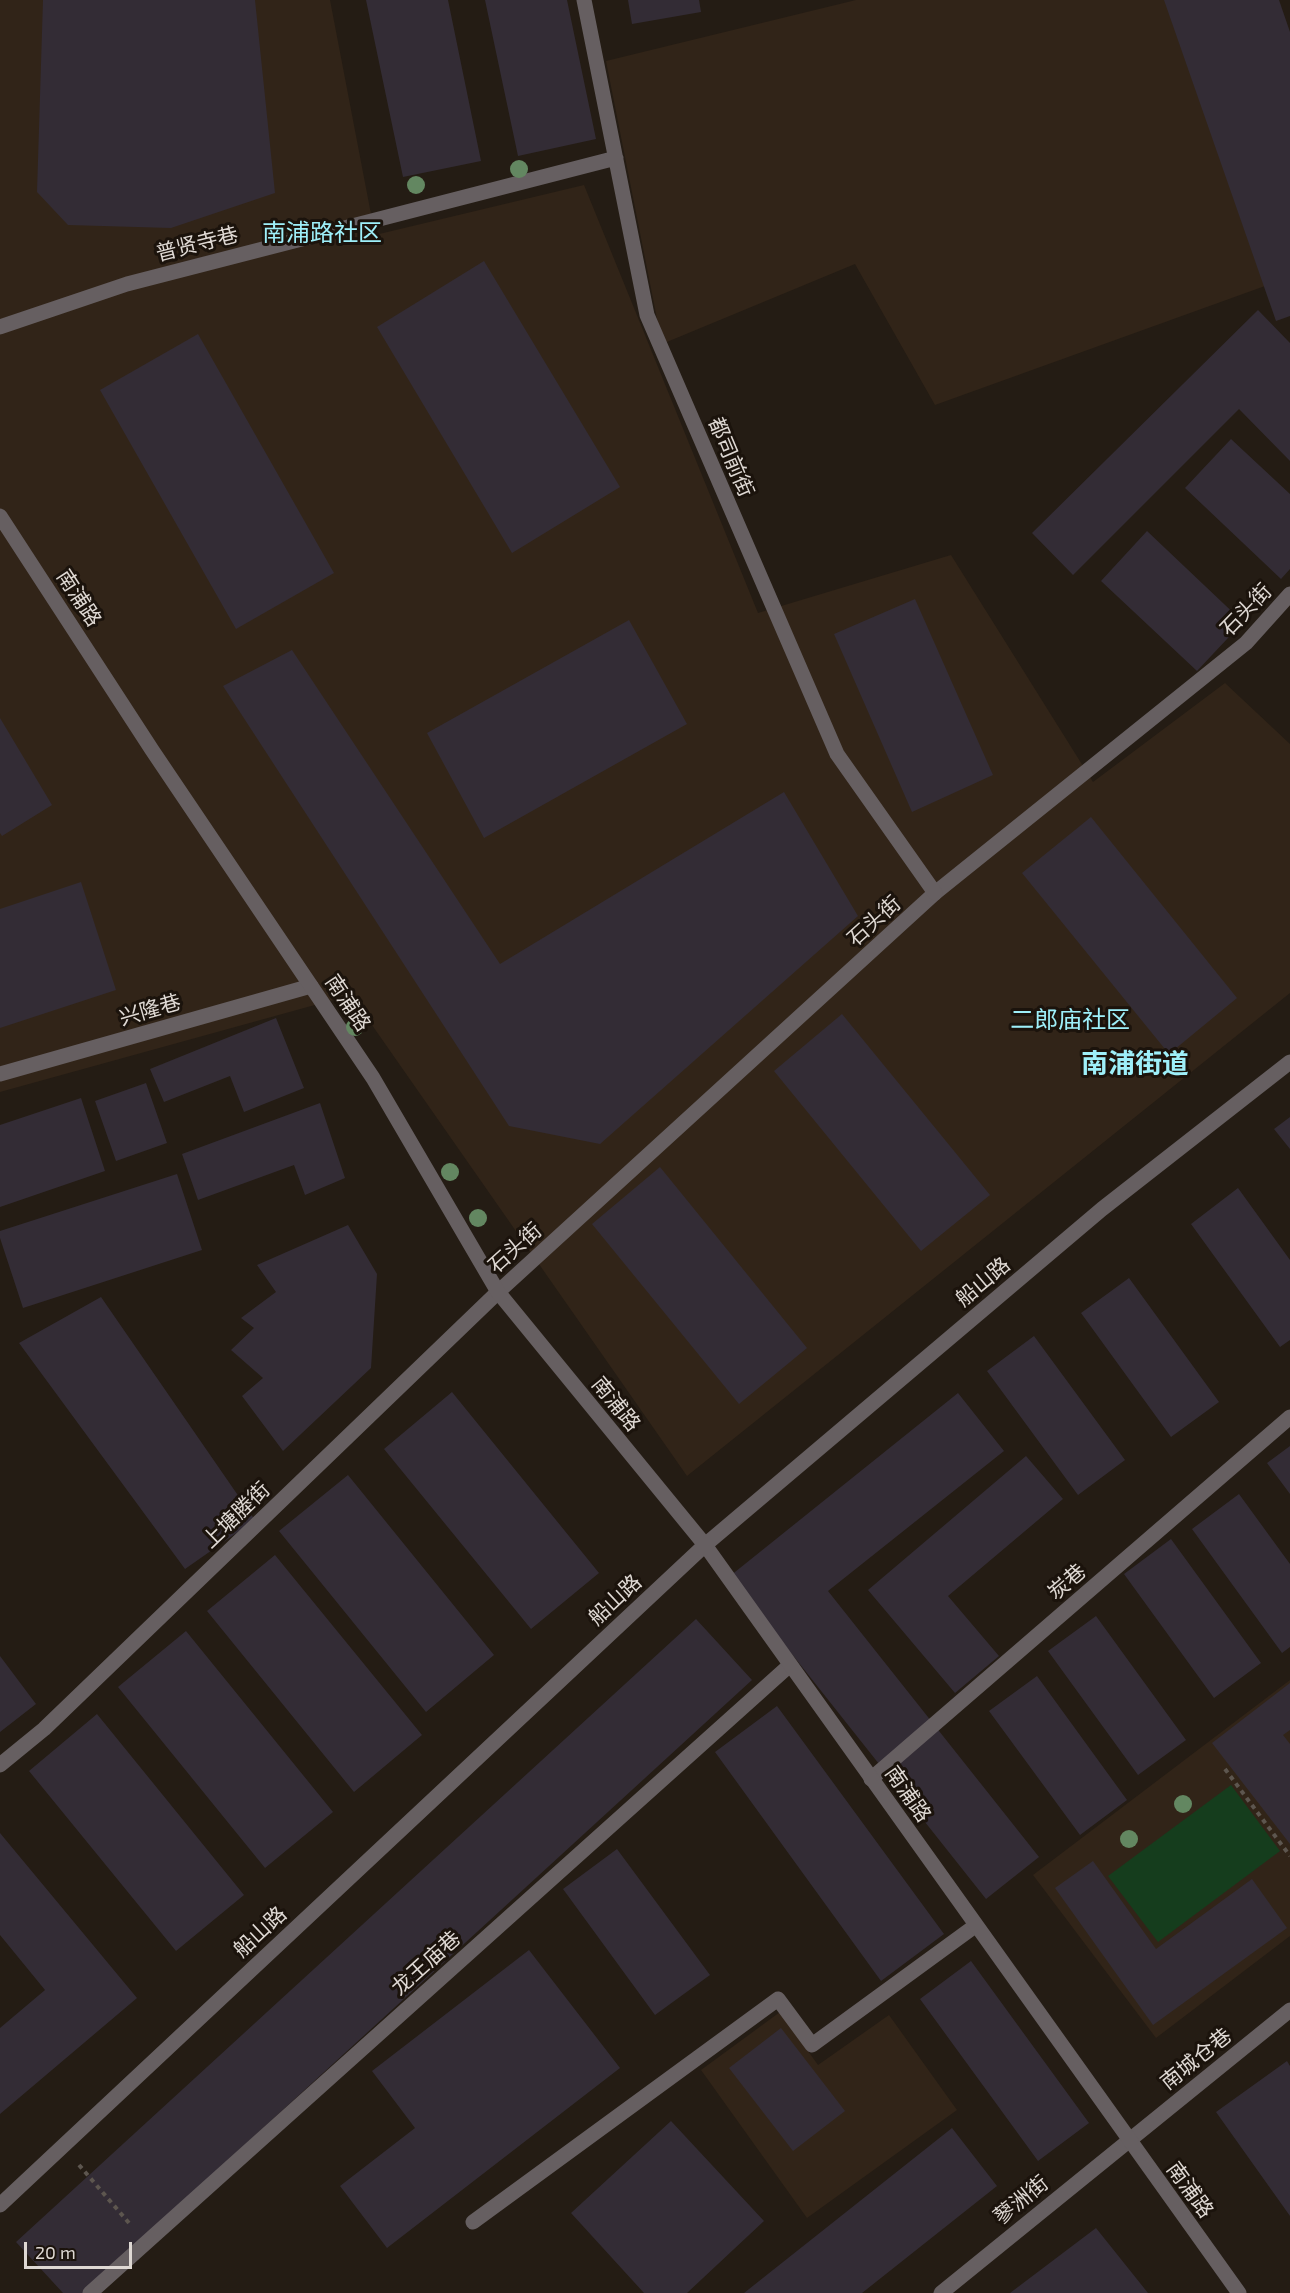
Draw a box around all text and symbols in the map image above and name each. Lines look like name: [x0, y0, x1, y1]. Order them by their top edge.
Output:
district label: 南浦路社区: [262, 219, 382, 247]
street label: 普贤寺巷: [153, 222, 241, 266]
street label: 都司前街: [703, 413, 759, 501]
street label: 南浦路: [51, 565, 107, 631]
street label: 石头街: [1215, 579, 1277, 641]
street label: 石头街: [842, 891, 906, 951]
street label: 南浦路: [320, 970, 376, 1036]
street label: 兴隆巷: [116, 989, 184, 1031]
district label: 二郎庙社区: [1010, 1006, 1130, 1034]
district label: 南浦街道: [1081, 1048, 1189, 1080]
street label: 石头街: [483, 1218, 547, 1278]
street label: 船山路: [951, 1252, 1015, 1312]
street label: 南浦路: [586, 1372, 646, 1436]
street label: 上塘塍街: [197, 1477, 275, 1553]
street label: 炭巷: [1043, 1559, 1091, 1605]
street label: 船山路: [583, 1569, 647, 1631]
street label: 南浦路: [880, 1761, 936, 1827]
street label: 船山路: [228, 1901, 292, 1963]
street label: 龙王庙巷: [386, 1926, 466, 2000]
street label: 南城仓巷: [1155, 2023, 1237, 2095]
street label: 南浦路: [1161, 2157, 1219, 2223]
street label: 蓼洲街: [989, 2170, 1053, 2230]
scale bar: [27, 2230, 135, 2268]
text: 20 m: [35, 2241, 76, 2263]

